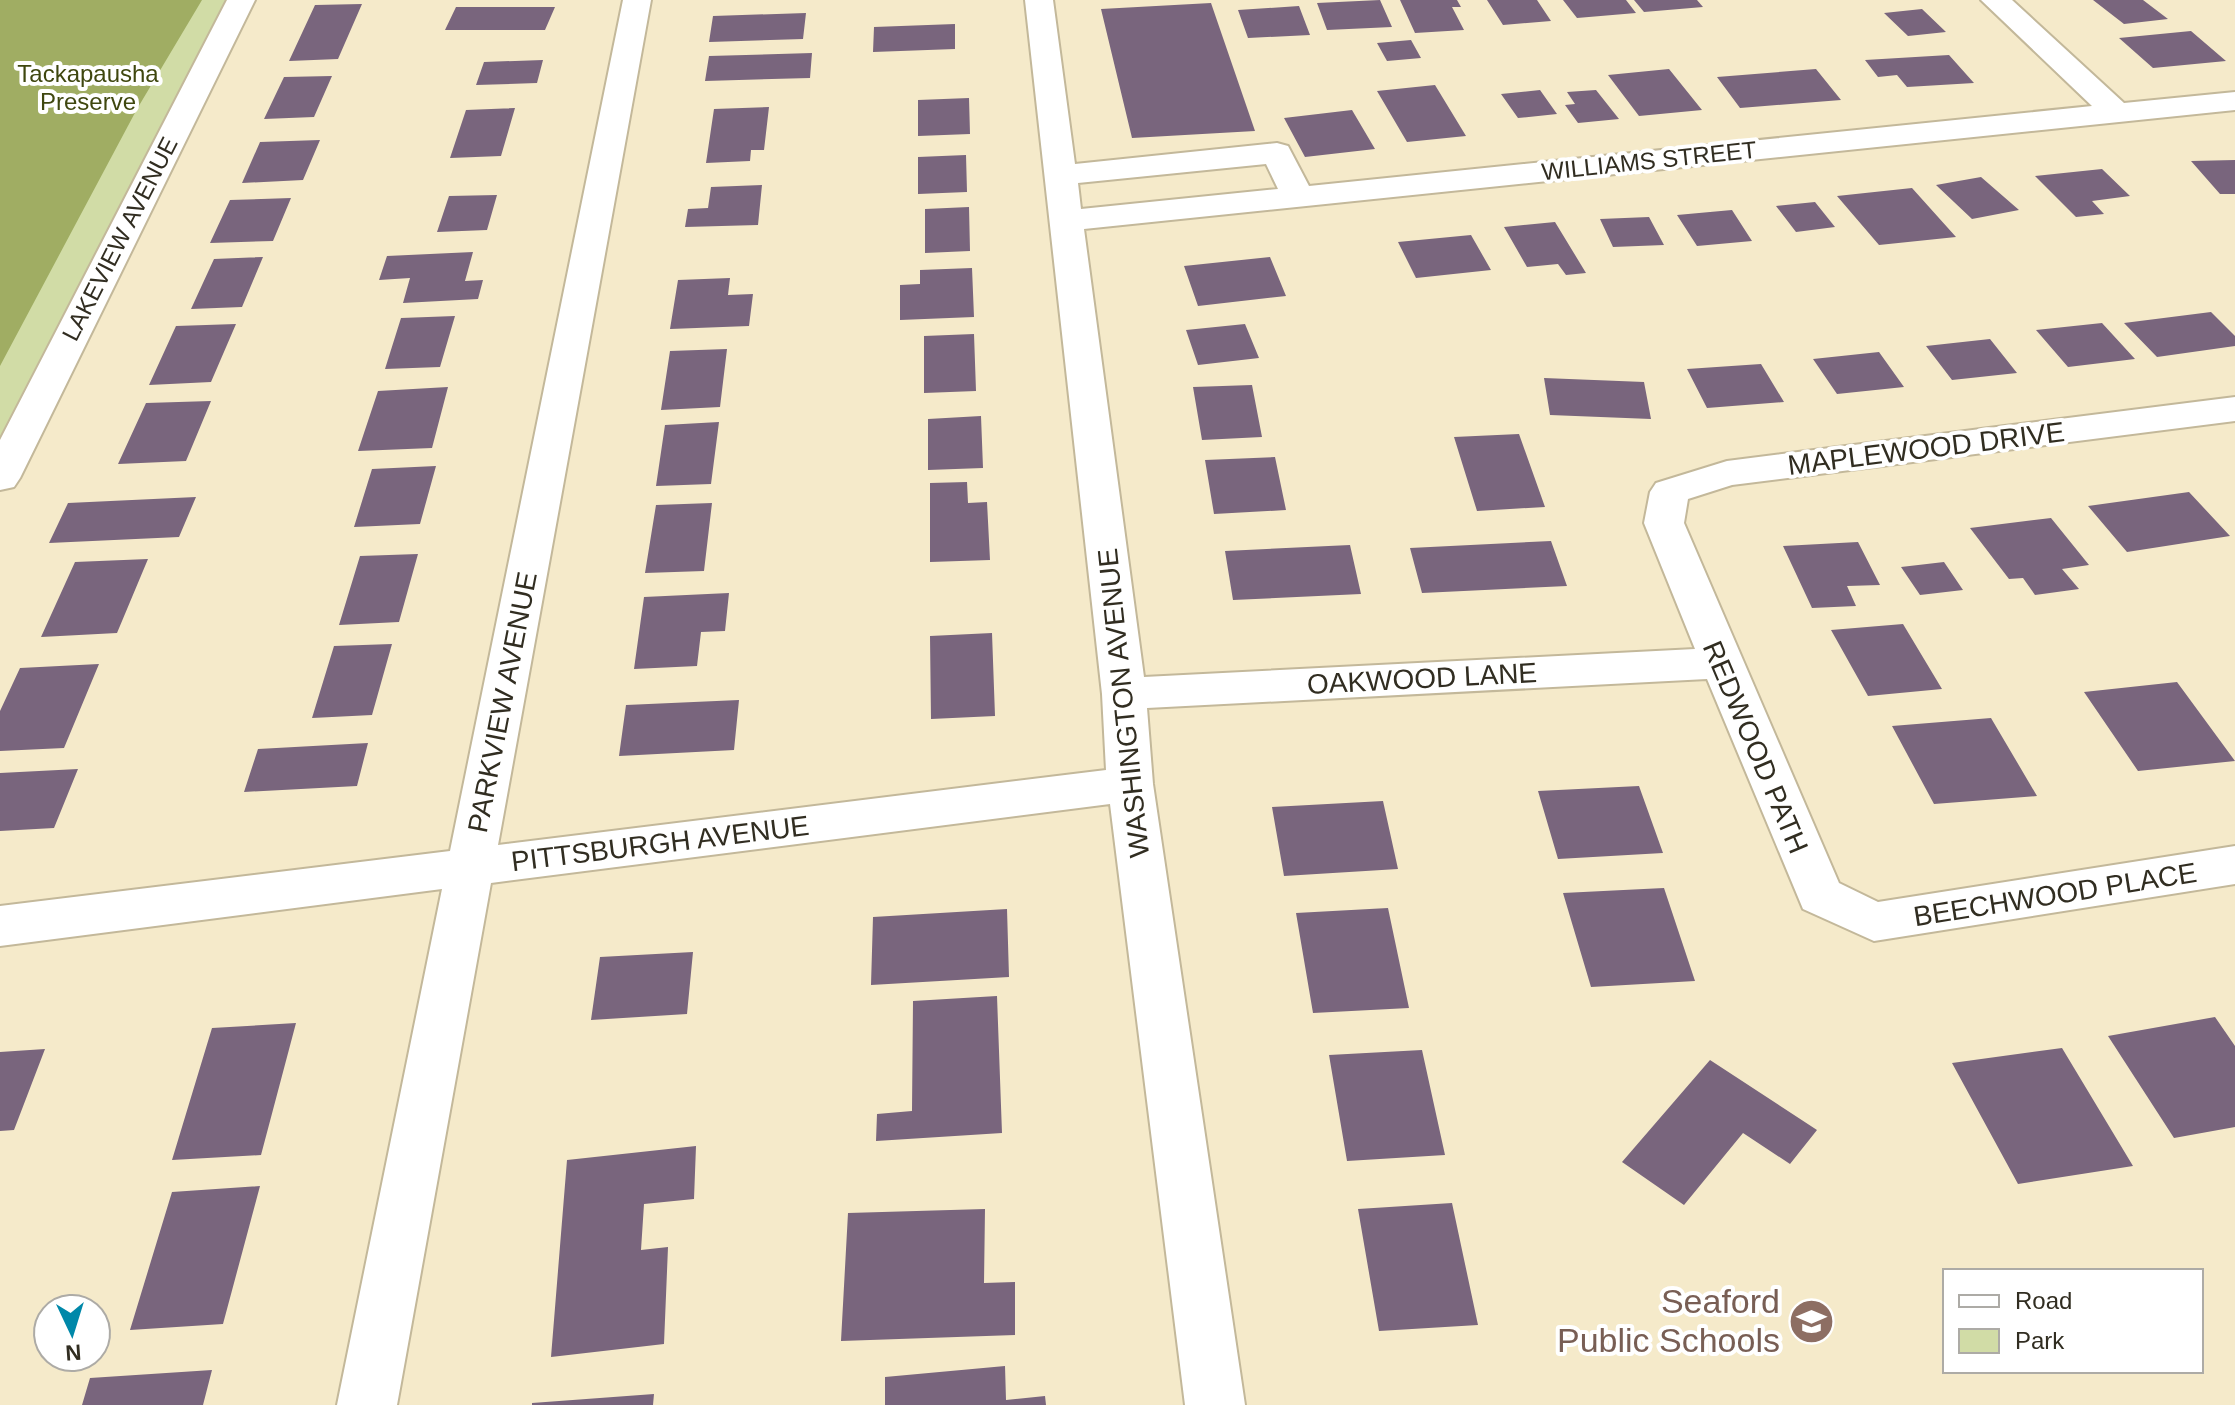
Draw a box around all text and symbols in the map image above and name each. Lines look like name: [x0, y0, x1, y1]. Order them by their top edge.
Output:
park label: Tackapausha Preserve: [17, 60, 159, 115]
street label: LAKEVIEW AVENUE: [56, 132, 183, 345]
street label: WILLIAMS STREET: [1540, 136, 1758, 185]
street label: MAPLEWOOD DRIVE: [1786, 416, 2066, 481]
street label: WASHINGTON AVENUE: [1092, 547, 1155, 859]
street label: PARKVIEW AVENUE: [462, 569, 543, 835]
street label: REDWOOD PATH: [1697, 636, 1814, 858]
street label: OAKWOOD LANE: [1306, 657, 1538, 700]
street label: PITTSBURGH AVENUE: [509, 810, 811, 877]
street label: BEECHWOOD PLACE: [1911, 857, 2199, 932]
legend: [1943, 1269, 2203, 1373]
place label: Seaford Public Schools: [1557, 1282, 1780, 1359]
text: Road: [2015, 1287, 2072, 1314]
north arrow: [32, 1293, 112, 1373]
school or university icon: Seaford Public Schools: [1787, 1297, 1835, 1345]
text: Park: [2015, 1327, 2065, 1354]
text: N: [65, 1339, 82, 1365]

